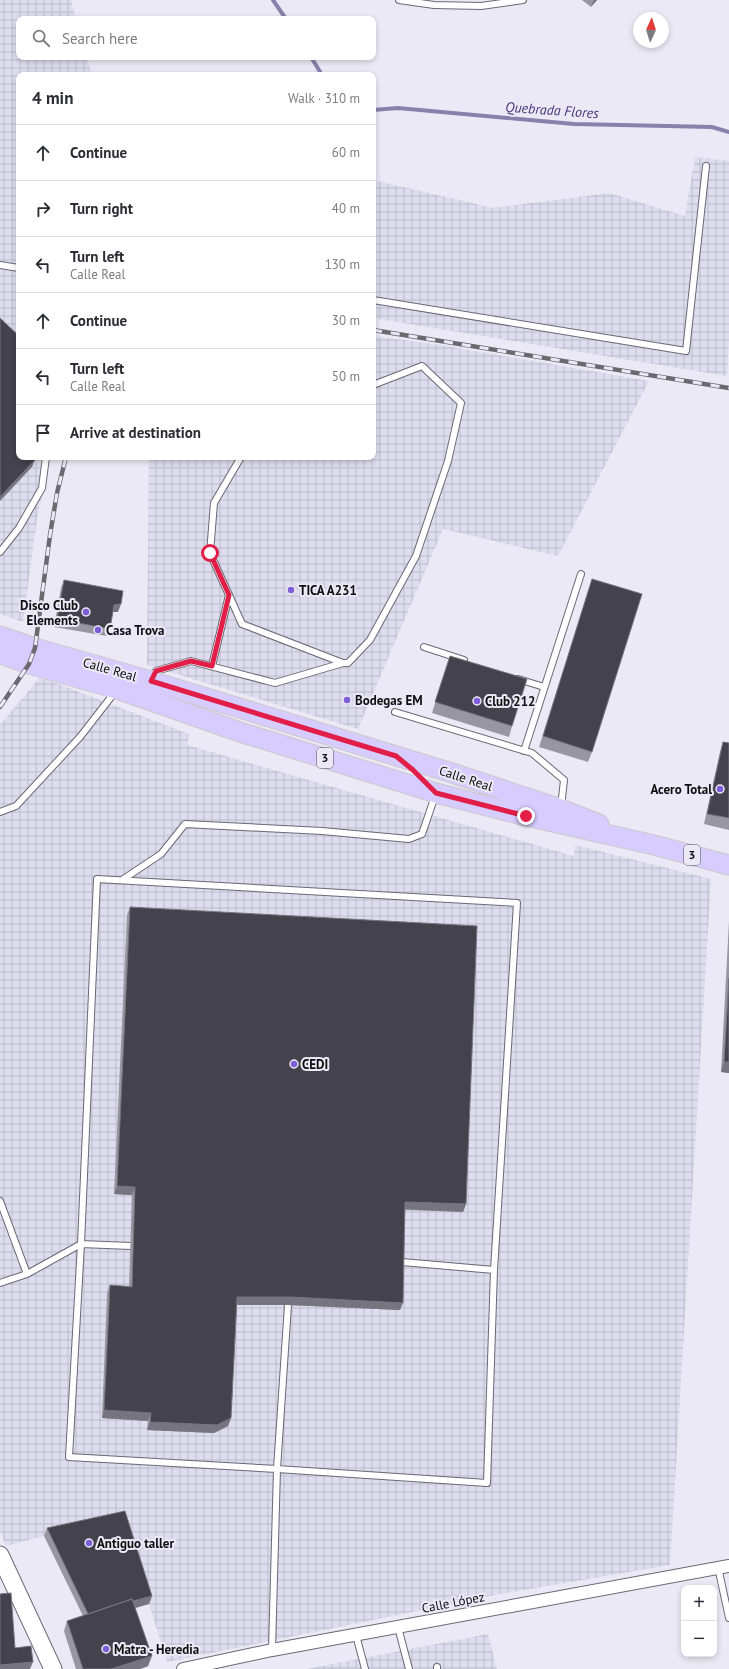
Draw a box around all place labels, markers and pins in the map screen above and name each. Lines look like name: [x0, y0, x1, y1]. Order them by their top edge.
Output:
place label: TICA A231: [299, 582, 357, 599]
marker: TICA A231: [286, 585, 296, 595]
place label: Disco Club Elements: [20, 597, 79, 629]
marker: Disco Club Elements: [81, 607, 91, 617]
place label: Casa Trova: [106, 622, 164, 639]
marker: Casa Trova: [93, 625, 103, 635]
place label: Bodegas EM: [355, 692, 423, 709]
place label: Club 212: [485, 693, 535, 710]
marker: Bodegas EM: [342, 695, 352, 705]
marker: Club 212: [472, 696, 482, 706]
place label: Acero Total: [650, 781, 712, 798]
marker: Acero Total: [715, 784, 725, 794]
place label: CEDI: [302, 1056, 328, 1073]
marker: CEDI: [289, 1059, 299, 1069]
place label: Antiguo taller: [97, 1535, 174, 1552]
marker: Antiguo taller: [84, 1538, 94, 1548]
place label: Matra - Heredia: [114, 1641, 199, 1658]
marker: Matra - Heredia: [101, 1644, 111, 1654]

